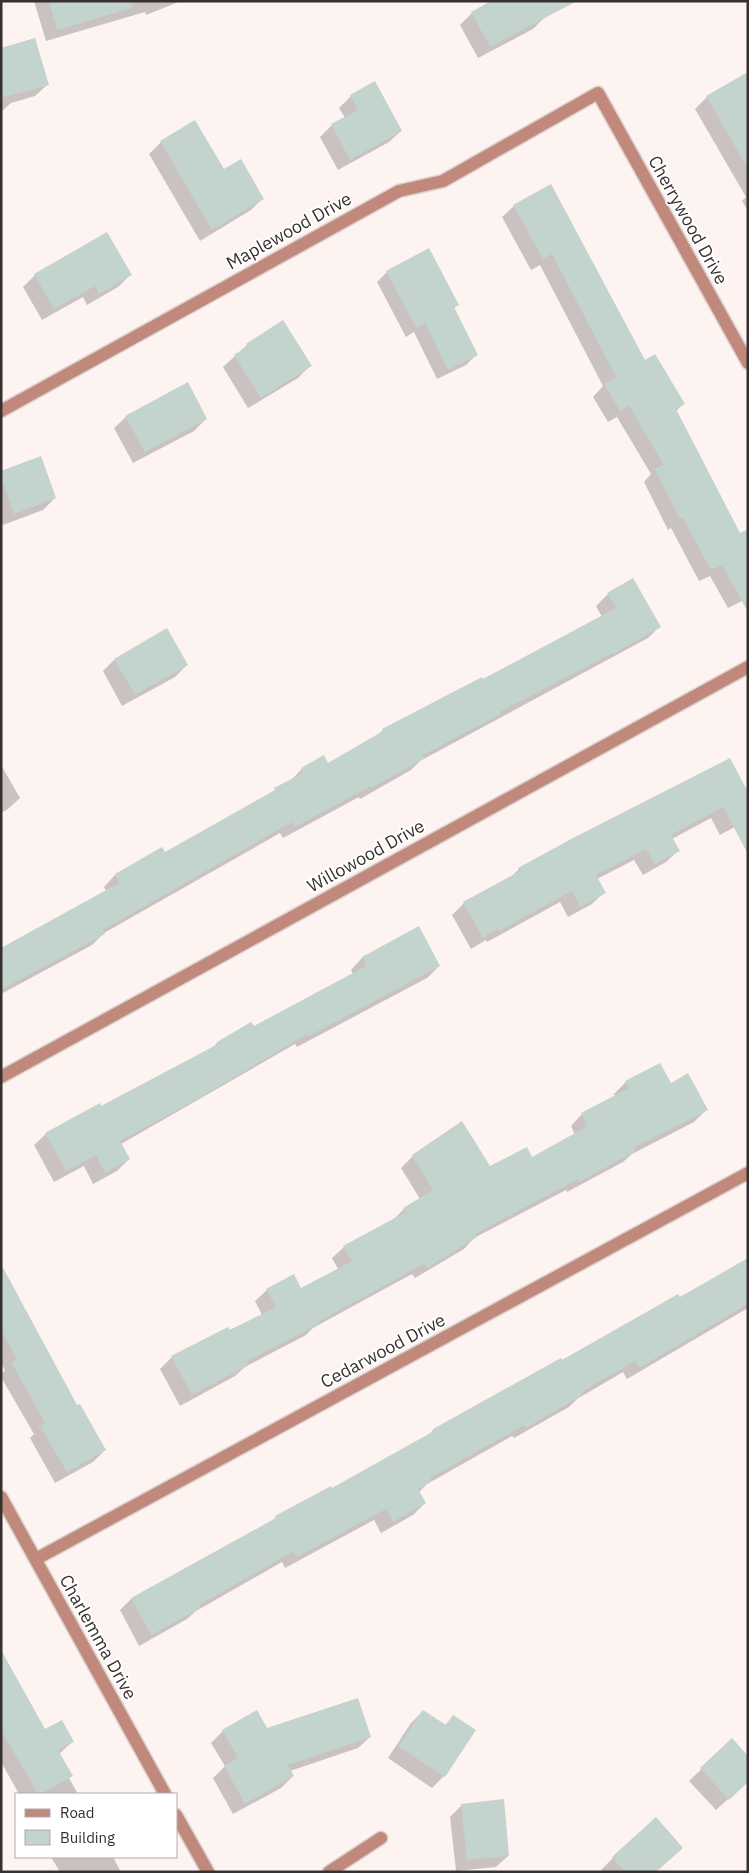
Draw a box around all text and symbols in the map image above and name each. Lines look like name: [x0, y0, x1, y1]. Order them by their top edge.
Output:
street label: Cherrywood Drive: [643, 151, 733, 288]
street label: Maplewood Drive: [222, 187, 356, 274]
street label: Willowood Drive: [303, 814, 429, 897]
street label: Cedarwood Drive: [316, 1308, 449, 1393]
street label: Charlemma Drive: [55, 1570, 142, 1703]
legend: [15, 1793, 178, 1858]
text: Road: [60, 1803, 95, 1822]
text: Building: [60, 1828, 115, 1847]

